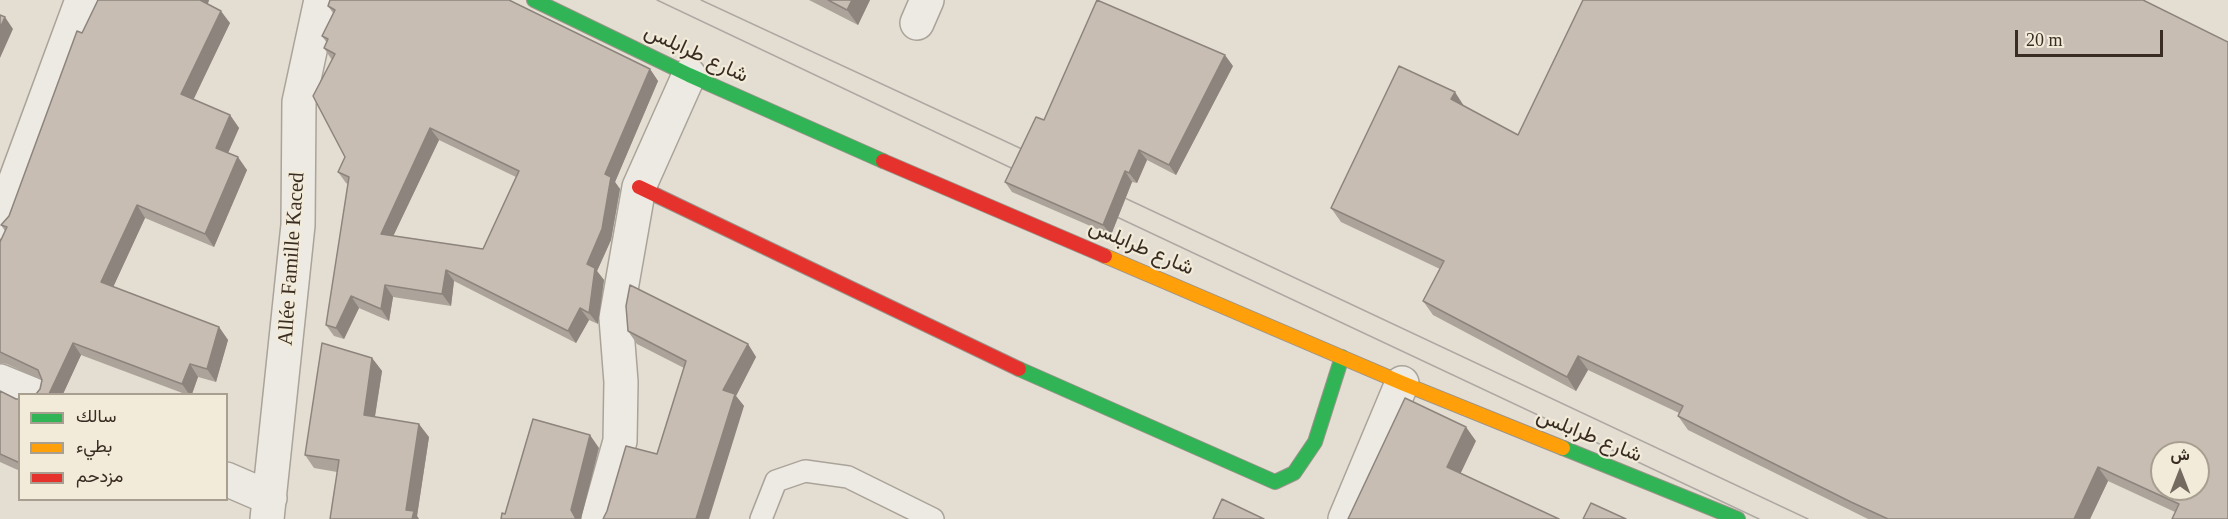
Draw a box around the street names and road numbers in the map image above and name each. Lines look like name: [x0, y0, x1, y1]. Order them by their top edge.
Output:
street label: شارع طرابلس: [640, 19, 752, 89]
street label: Allée Famille Kaced: [273, 171, 311, 347]
street label: شارع طرابلس: [1085, 215, 1197, 281]
street label: شارع طرابلس: [1533, 403, 1645, 469]

